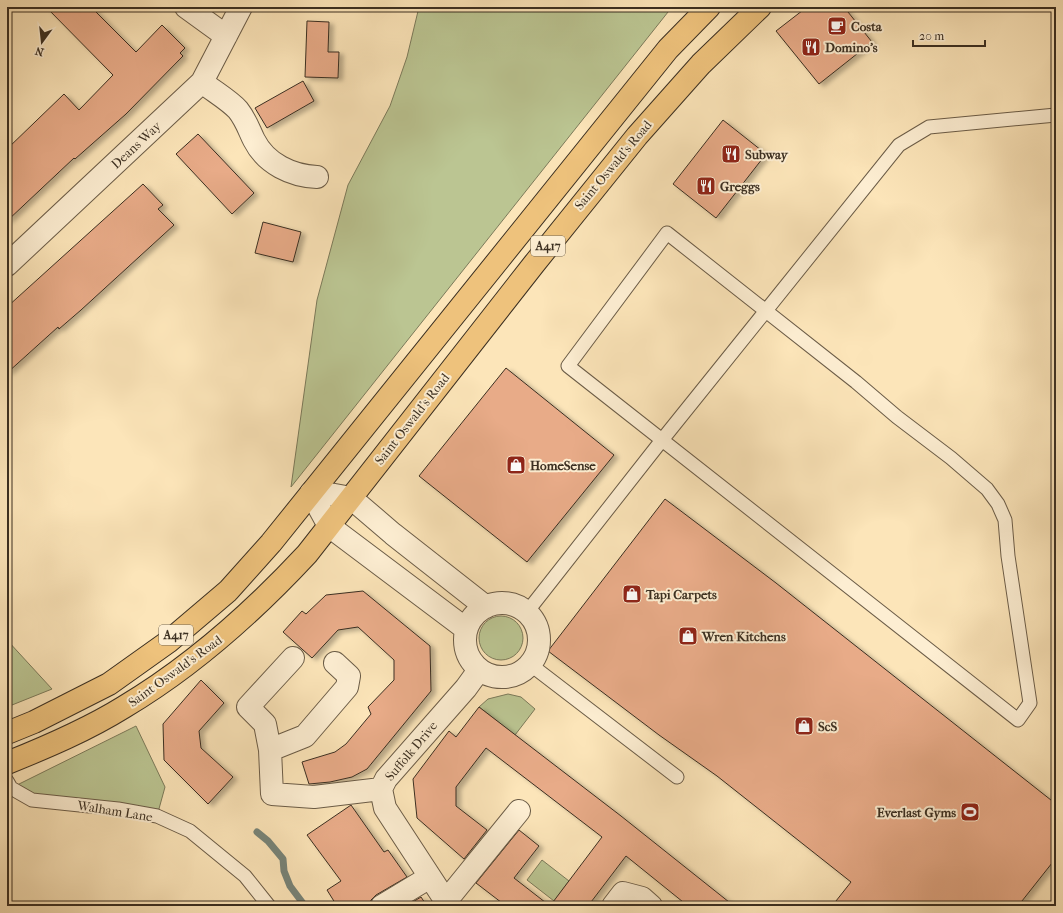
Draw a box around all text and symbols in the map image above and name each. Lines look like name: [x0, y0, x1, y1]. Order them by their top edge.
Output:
cafe icon: Costa: [826, 15, 848, 37]
place label: Costa: [851, 19, 883, 34]
north arrow: [22, 22, 62, 62]
scale bar: [913, 22, 985, 48]
text: 20 m: [919, 29, 944, 43]
restaurant icon: Domino's: [800, 36, 822, 58]
place label: Domino's: [825, 40, 878, 55]
text: N: [33, 44, 45, 59]
street label: Saint Oswald's Road: [571, 117, 655, 213]
street label: Deans Way: [108, 118, 165, 172]
restaurant icon: Subway: [720, 143, 742, 165]
place label: Subway: [745, 147, 789, 163]
restaurant icon: Greggs: [695, 175, 717, 197]
place label: Greggs: [720, 179, 760, 195]
road number: A417: [531, 236, 565, 256]
street label: Saint Oswald's Road: [372, 370, 453, 468]
shop icon: HomeSense: [505, 454, 527, 476]
place label: HomeSense: [530, 458, 596, 473]
shop icon: Tapi Carpets: [621, 583, 643, 605]
place label: Tapi Carpets: [645, 587, 717, 603]
road number: A417: [159, 625, 193, 645]
shop icon: Wren Kitchens: [677, 625, 699, 647]
place label: Wren Kitchens: [701, 629, 786, 644]
street label: Saint Oswald's Road: [125, 632, 225, 710]
shop icon: ScS: [793, 715, 815, 737]
street label: Suffolk Drive: [382, 718, 441, 784]
place label: ScS: [818, 719, 837, 734]
street label: Walham Lane: [75, 797, 154, 824]
sports icon: Everlast Gyms: [959, 801, 981, 823]
place label: Everlast Gyms: [877, 805, 956, 821]

